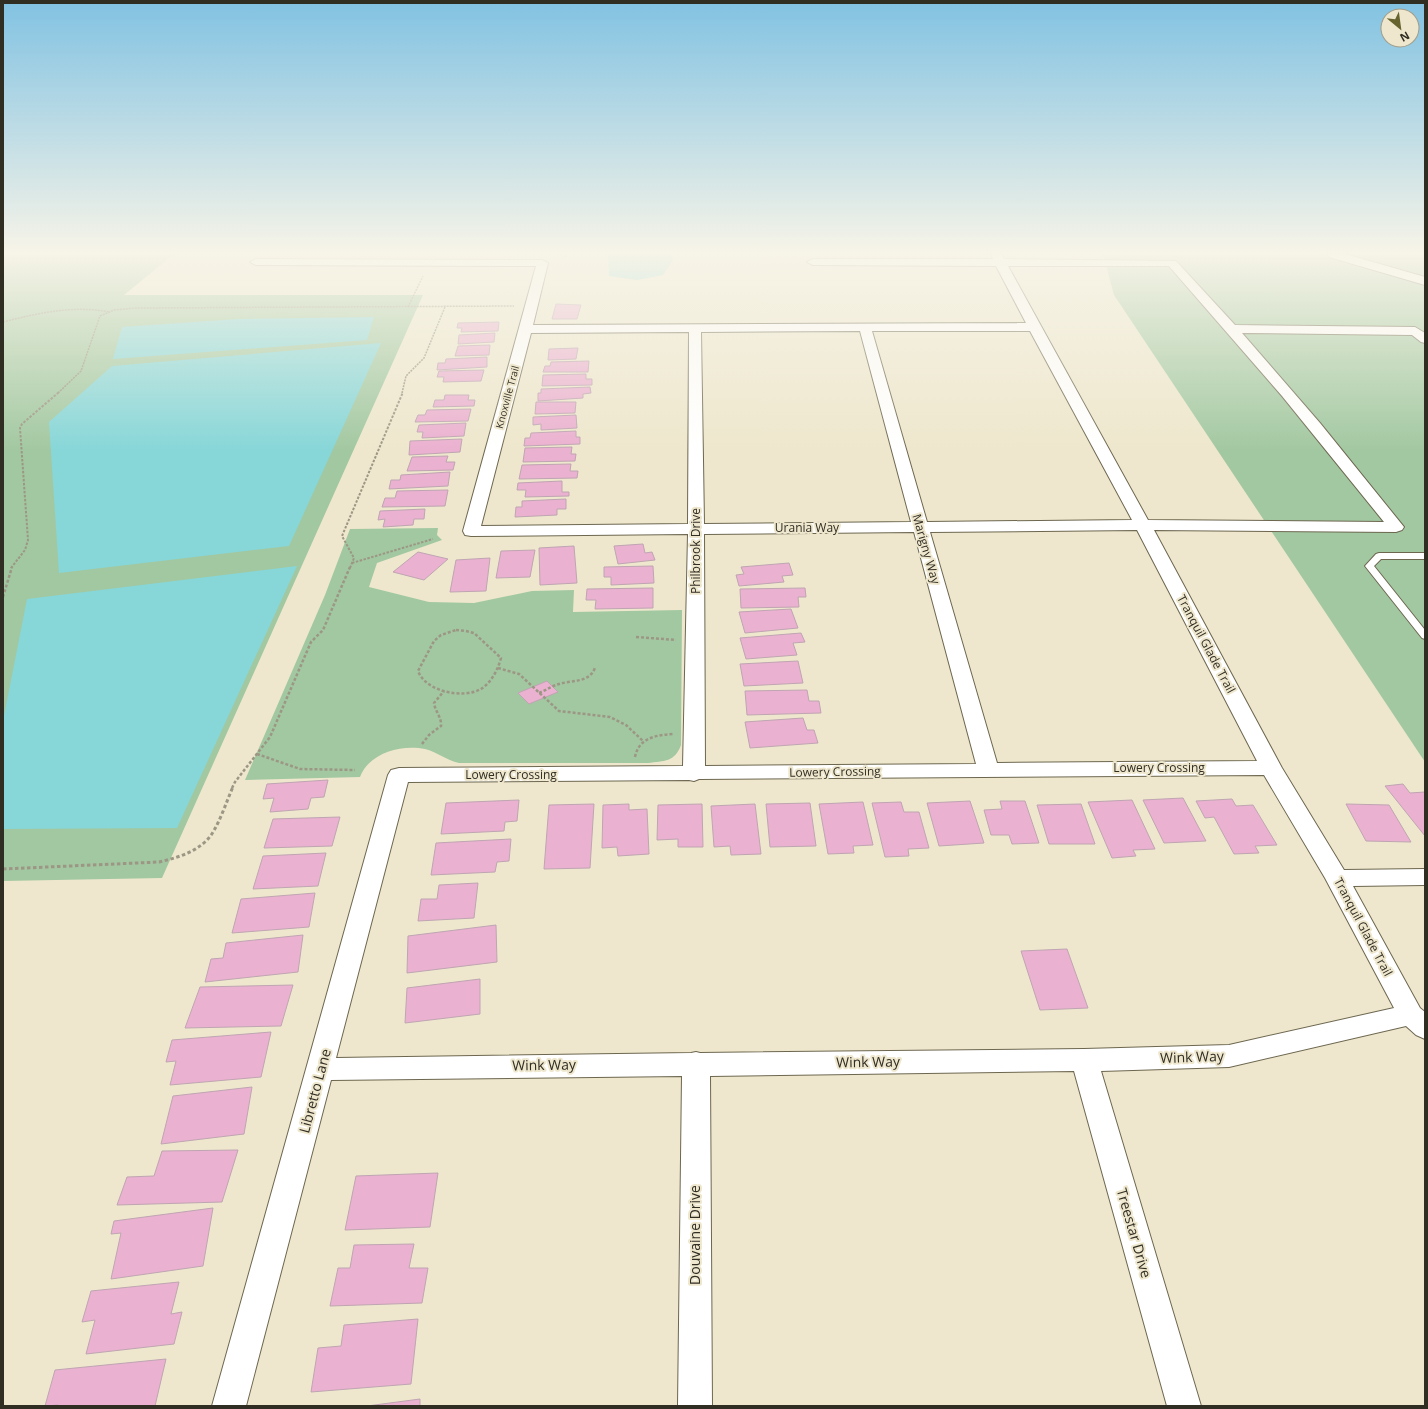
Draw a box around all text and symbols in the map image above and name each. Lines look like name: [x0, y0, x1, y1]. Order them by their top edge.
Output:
north arrow: [1380, 8, 1420, 48]
text: N: [1398, 28, 1413, 46]
street label: Knoxville Trail: [492, 364, 522, 430]
street label: Philbrook Drive: [687, 508, 704, 594]
street label: Marigny Way: [908, 512, 945, 587]
street label: Urania Way: [775, 519, 840, 536]
street label: Tranquil Glade Trail: [1173, 592, 1240, 696]
street label: Lowery Crossing: [1113, 759, 1205, 776]
street label: Lowery Crossing: [789, 762, 881, 781]
street label: Lowery Crossing: [465, 766, 557, 783]
street label: Tranquil Glade Trail: [1330, 875, 1397, 979]
street label: Libretto Lane: [294, 1046, 335, 1135]
street label: Wink Way: [1160, 1046, 1225, 1067]
street label: Wink Way: [836, 1051, 901, 1072]
street label: Wink Way: [512, 1054, 577, 1075]
street label: Douvaine Drive: [685, 1185, 704, 1285]
street label: Treestar Drive: [1113, 1186, 1156, 1280]

